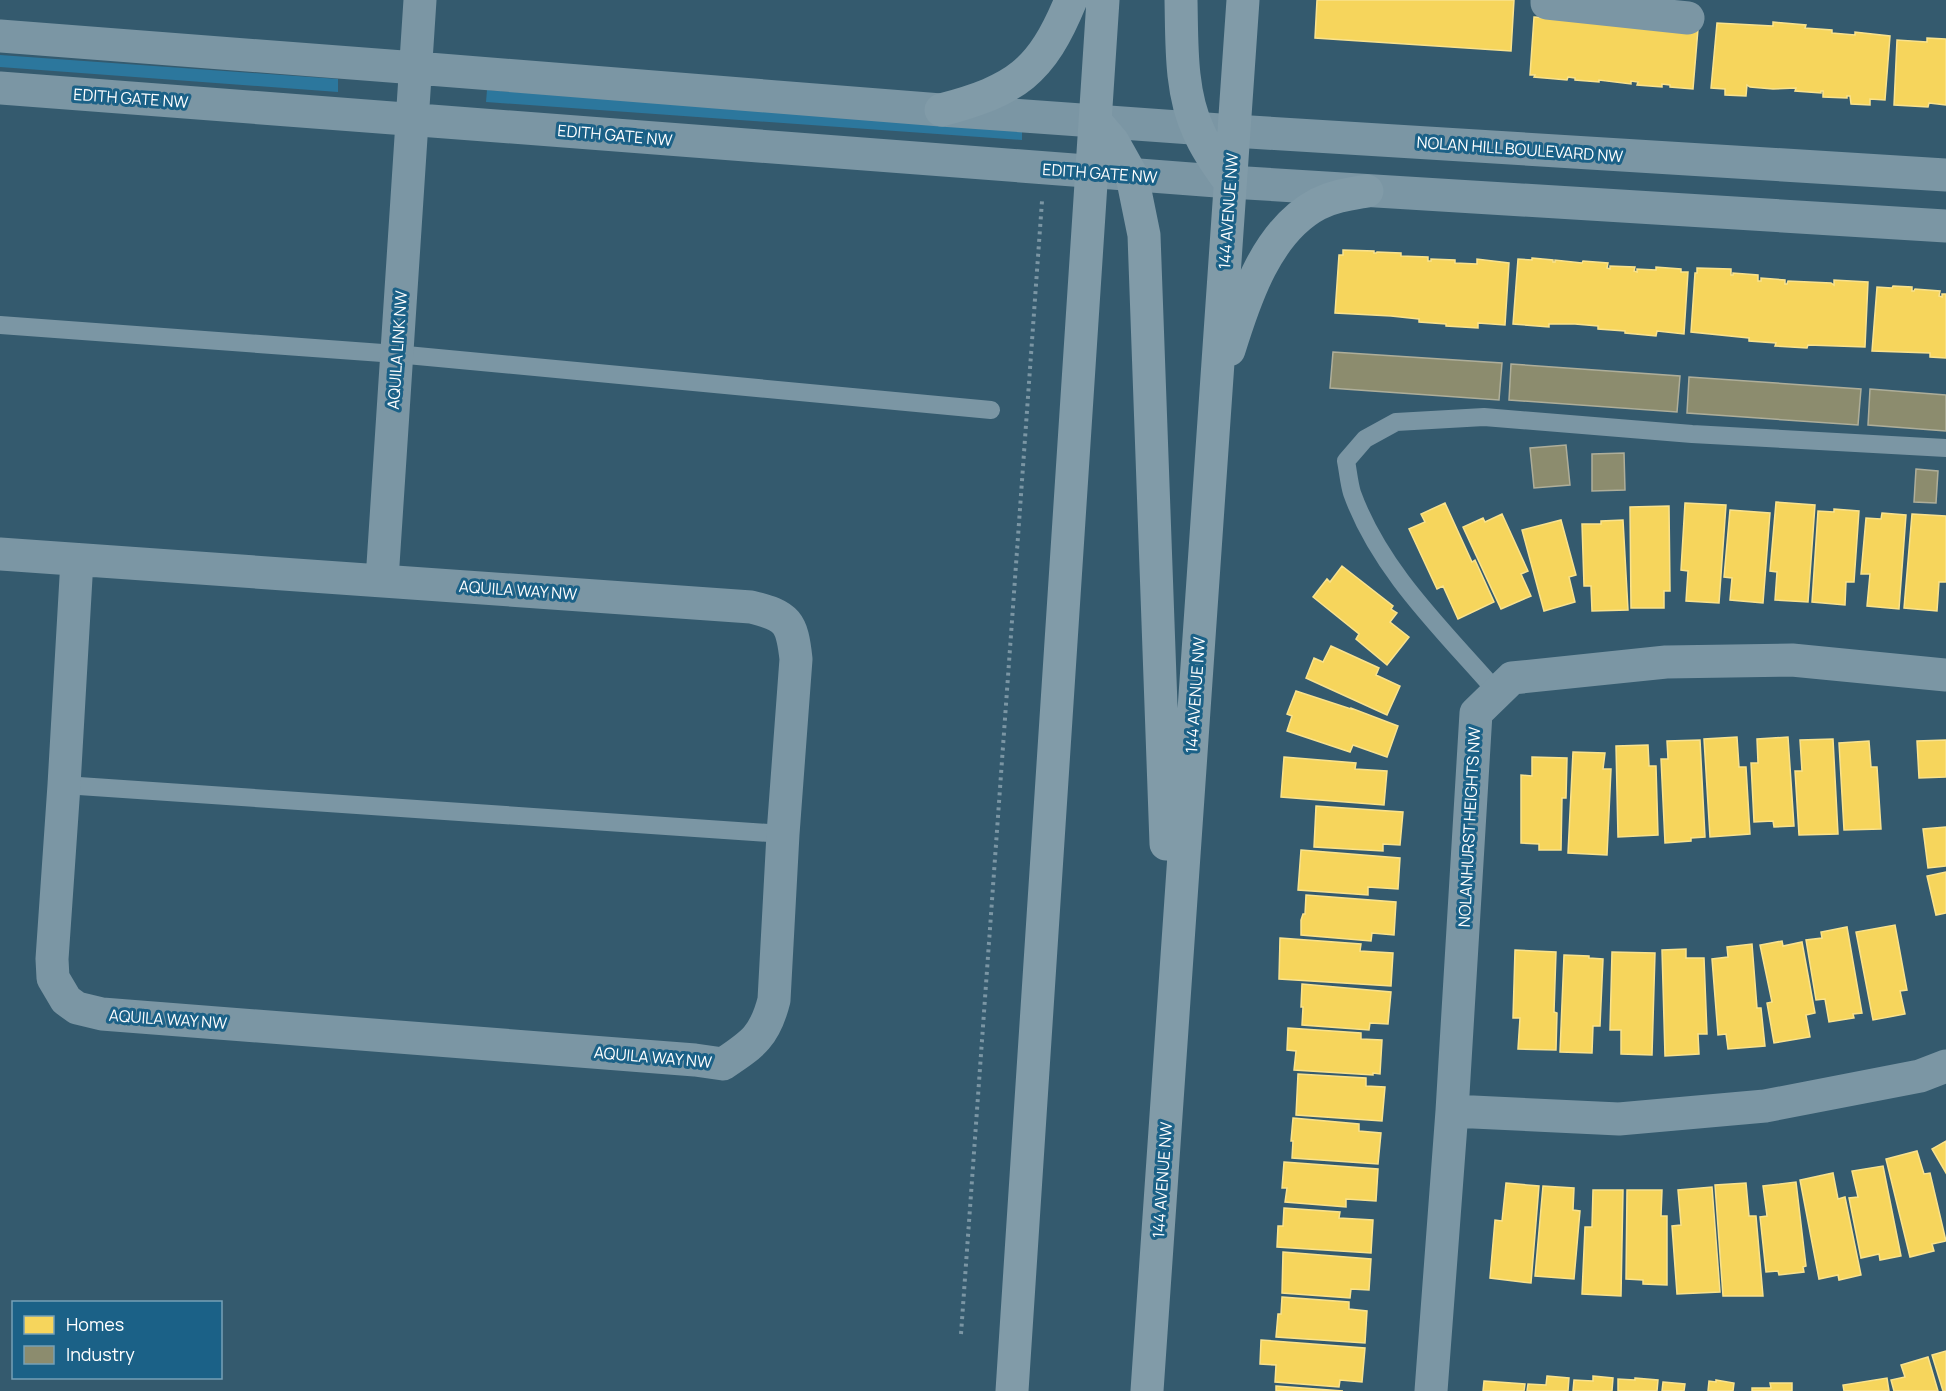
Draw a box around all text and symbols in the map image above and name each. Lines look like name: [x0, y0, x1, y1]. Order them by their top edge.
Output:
street label: EDITH GATE NW: [73, 83, 189, 113]
street label: EDITH GATE NW: [557, 119, 673, 151]
street label: NOLAN HILL BOULEVARD NW: [1416, 131, 1624, 167]
street label: 144 AVENUE NW: [1213, 152, 1243, 270]
street label: EDITH GATE NW: [1042, 158, 1158, 188]
street label: AQUILA LINK NW: [382, 290, 412, 410]
street label: AQUILA WAY NW: [458, 575, 578, 605]
street label: 144 AVENUE NW: [1180, 636, 1210, 754]
street label: NOLANHURST HEIGHTS NW: [1453, 726, 1485, 928]
street label: AQUILA WAY NW: [108, 1004, 228, 1034]
street label: AQUILA WAY NW: [593, 1041, 713, 1073]
street label: 144 AVENUE NW: [1147, 1121, 1177, 1239]
legend: [12, 1301, 222, 1379]
text: Homes: [66, 1312, 124, 1336]
text: Industry: [66, 1342, 135, 1366]

